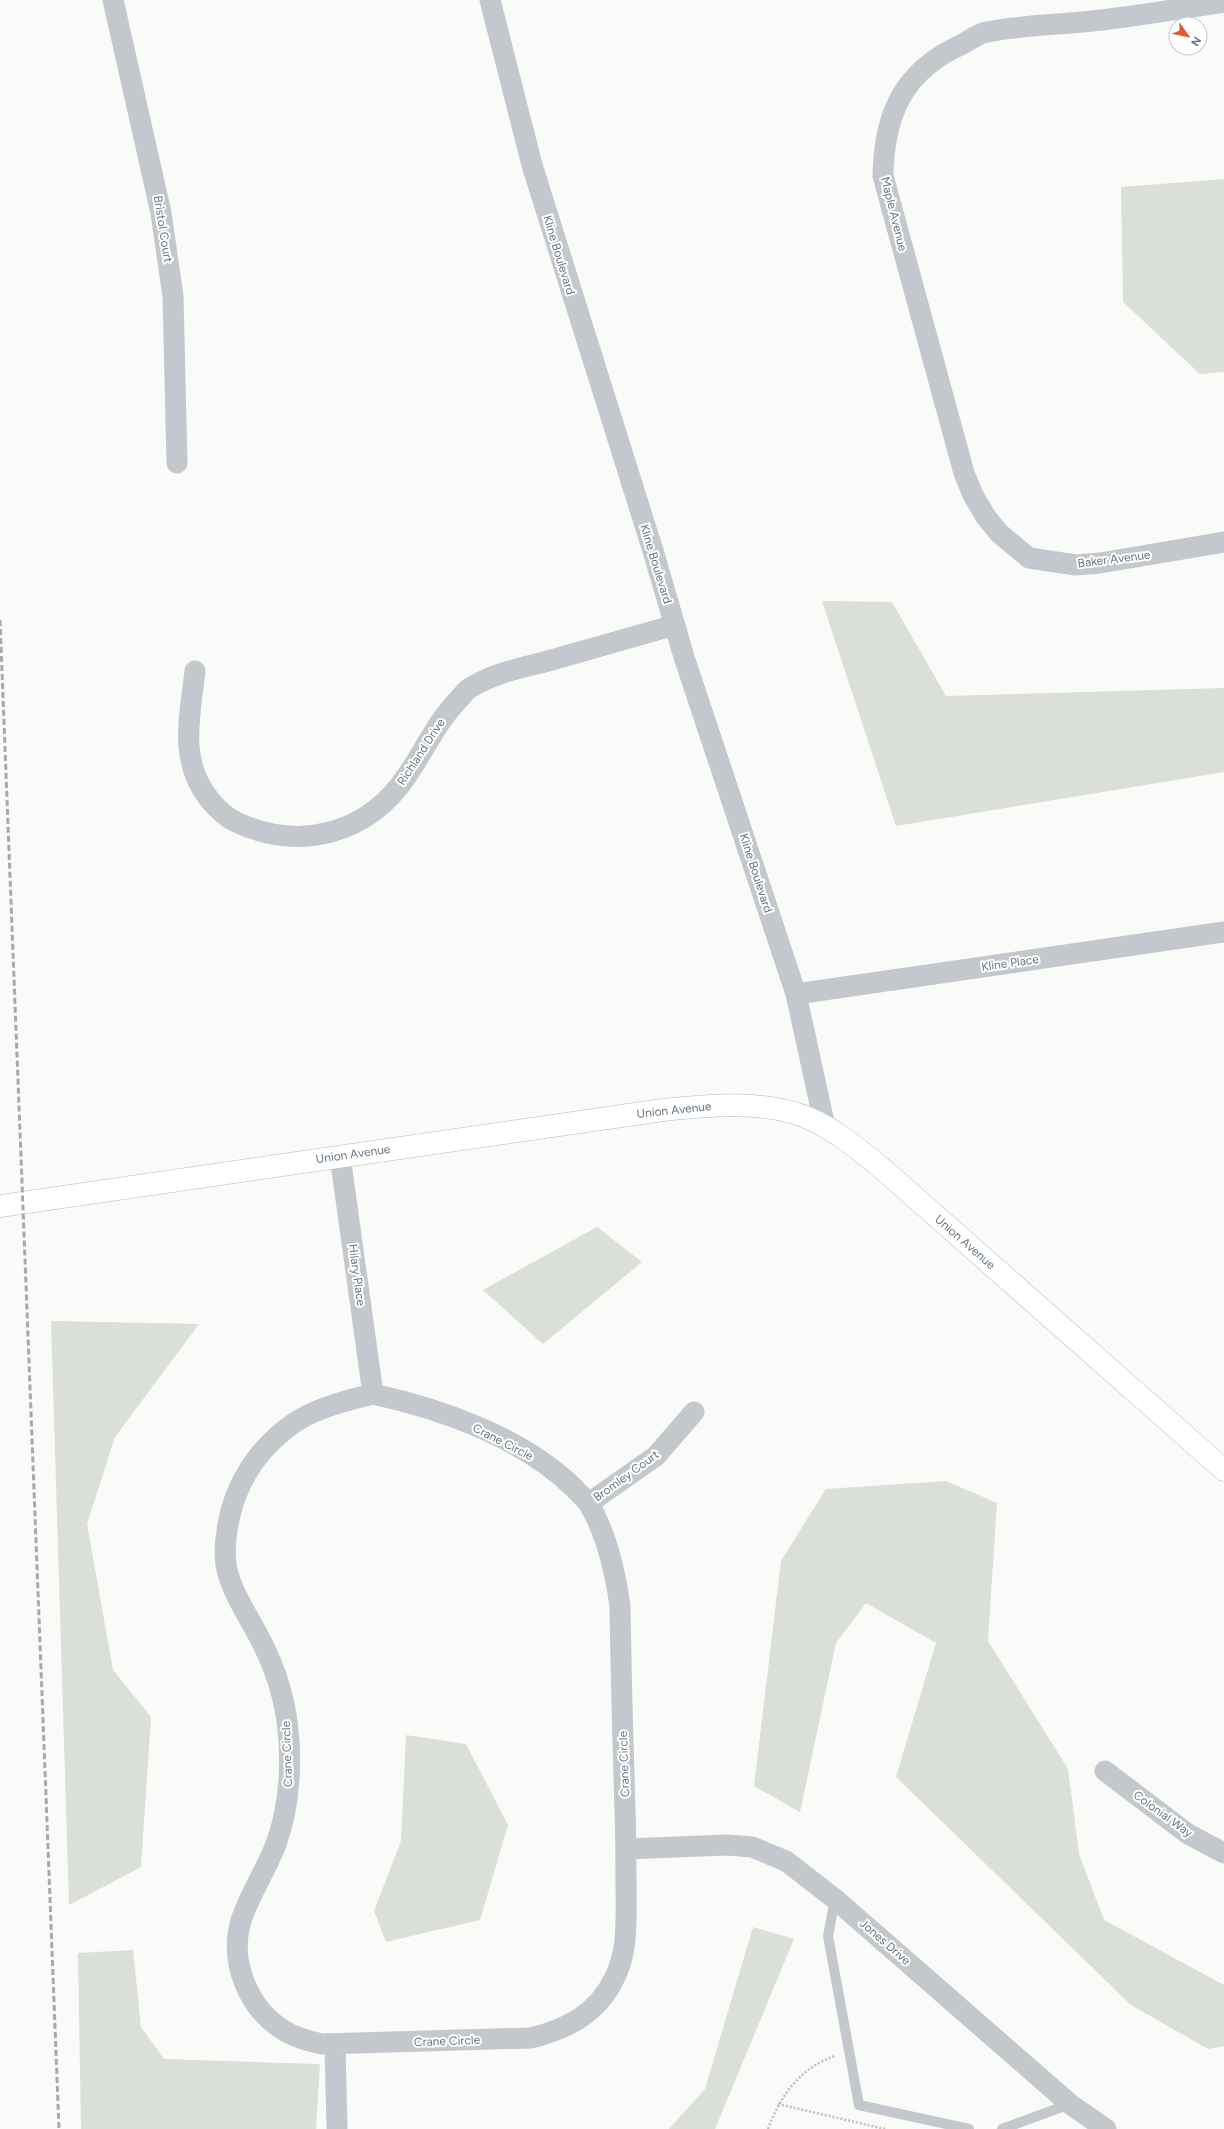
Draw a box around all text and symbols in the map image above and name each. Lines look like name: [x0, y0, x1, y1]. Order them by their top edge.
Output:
north arrow: [1168, 16, 1208, 56]
text: N: [1188, 34, 1204, 48]
street label: Maple Avenue: [878, 175, 910, 253]
street label: Bristol Court: [151, 194, 175, 264]
street label: Kline Boulevard: [540, 214, 578, 296]
street label: Kline Boulevard: [637, 523, 675, 605]
street label: Baker Avenue: [1077, 548, 1152, 570]
street label: Richland Drive: [394, 716, 448, 788]
street label: Kline Boulevard: [737, 832, 775, 914]
street label: Kline Place: [980, 952, 1040, 974]
street label: Union Avenue: [636, 1099, 713, 1121]
street label: Union Avenue: [315, 1142, 392, 1166]
street label: Union Avenue: [932, 1212, 998, 1272]
street label: Hilary Place: [346, 1243, 368, 1307]
street label: Crane Circle: [470, 1421, 536, 1463]
street label: Bromley Court: [590, 1447, 662, 1505]
street label: Crane Circle: [279, 1720, 295, 1787]
street label: Crane Circle: [616, 1730, 632, 1797]
street label: Colonial Way: [1131, 1788, 1196, 1841]
street label: Jones Drive: [857, 1916, 914, 1968]
street label: Crane Circle: [414, 2033, 481, 2049]

